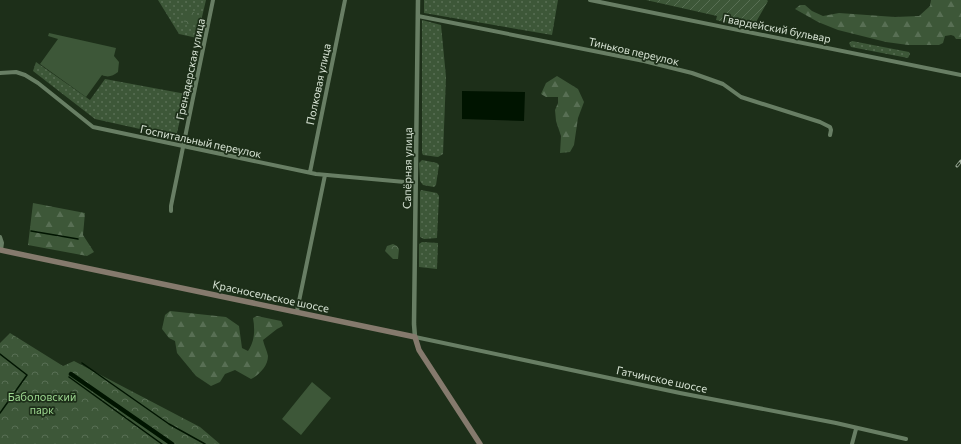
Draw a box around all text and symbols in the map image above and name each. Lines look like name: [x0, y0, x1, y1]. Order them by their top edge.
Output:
street label: Гвардейский бульвар: [722, 11, 832, 45]
street label: Гренадерская улица: [173, 17, 207, 121]
street label: Тиньков переулок: [587, 34, 681, 68]
street label: Полковая улица: [303, 42, 333, 126]
street label: Госпитальный переулок: [139, 122, 263, 160]
street label: Сапёрная улица: [400, 127, 414, 209]
street label: Красносельское шоссе: [211, 277, 331, 315]
street label: Гатчинское шоссе: [615, 363, 709, 395]
park label: Баболовский парк: [8, 390, 76, 416]

